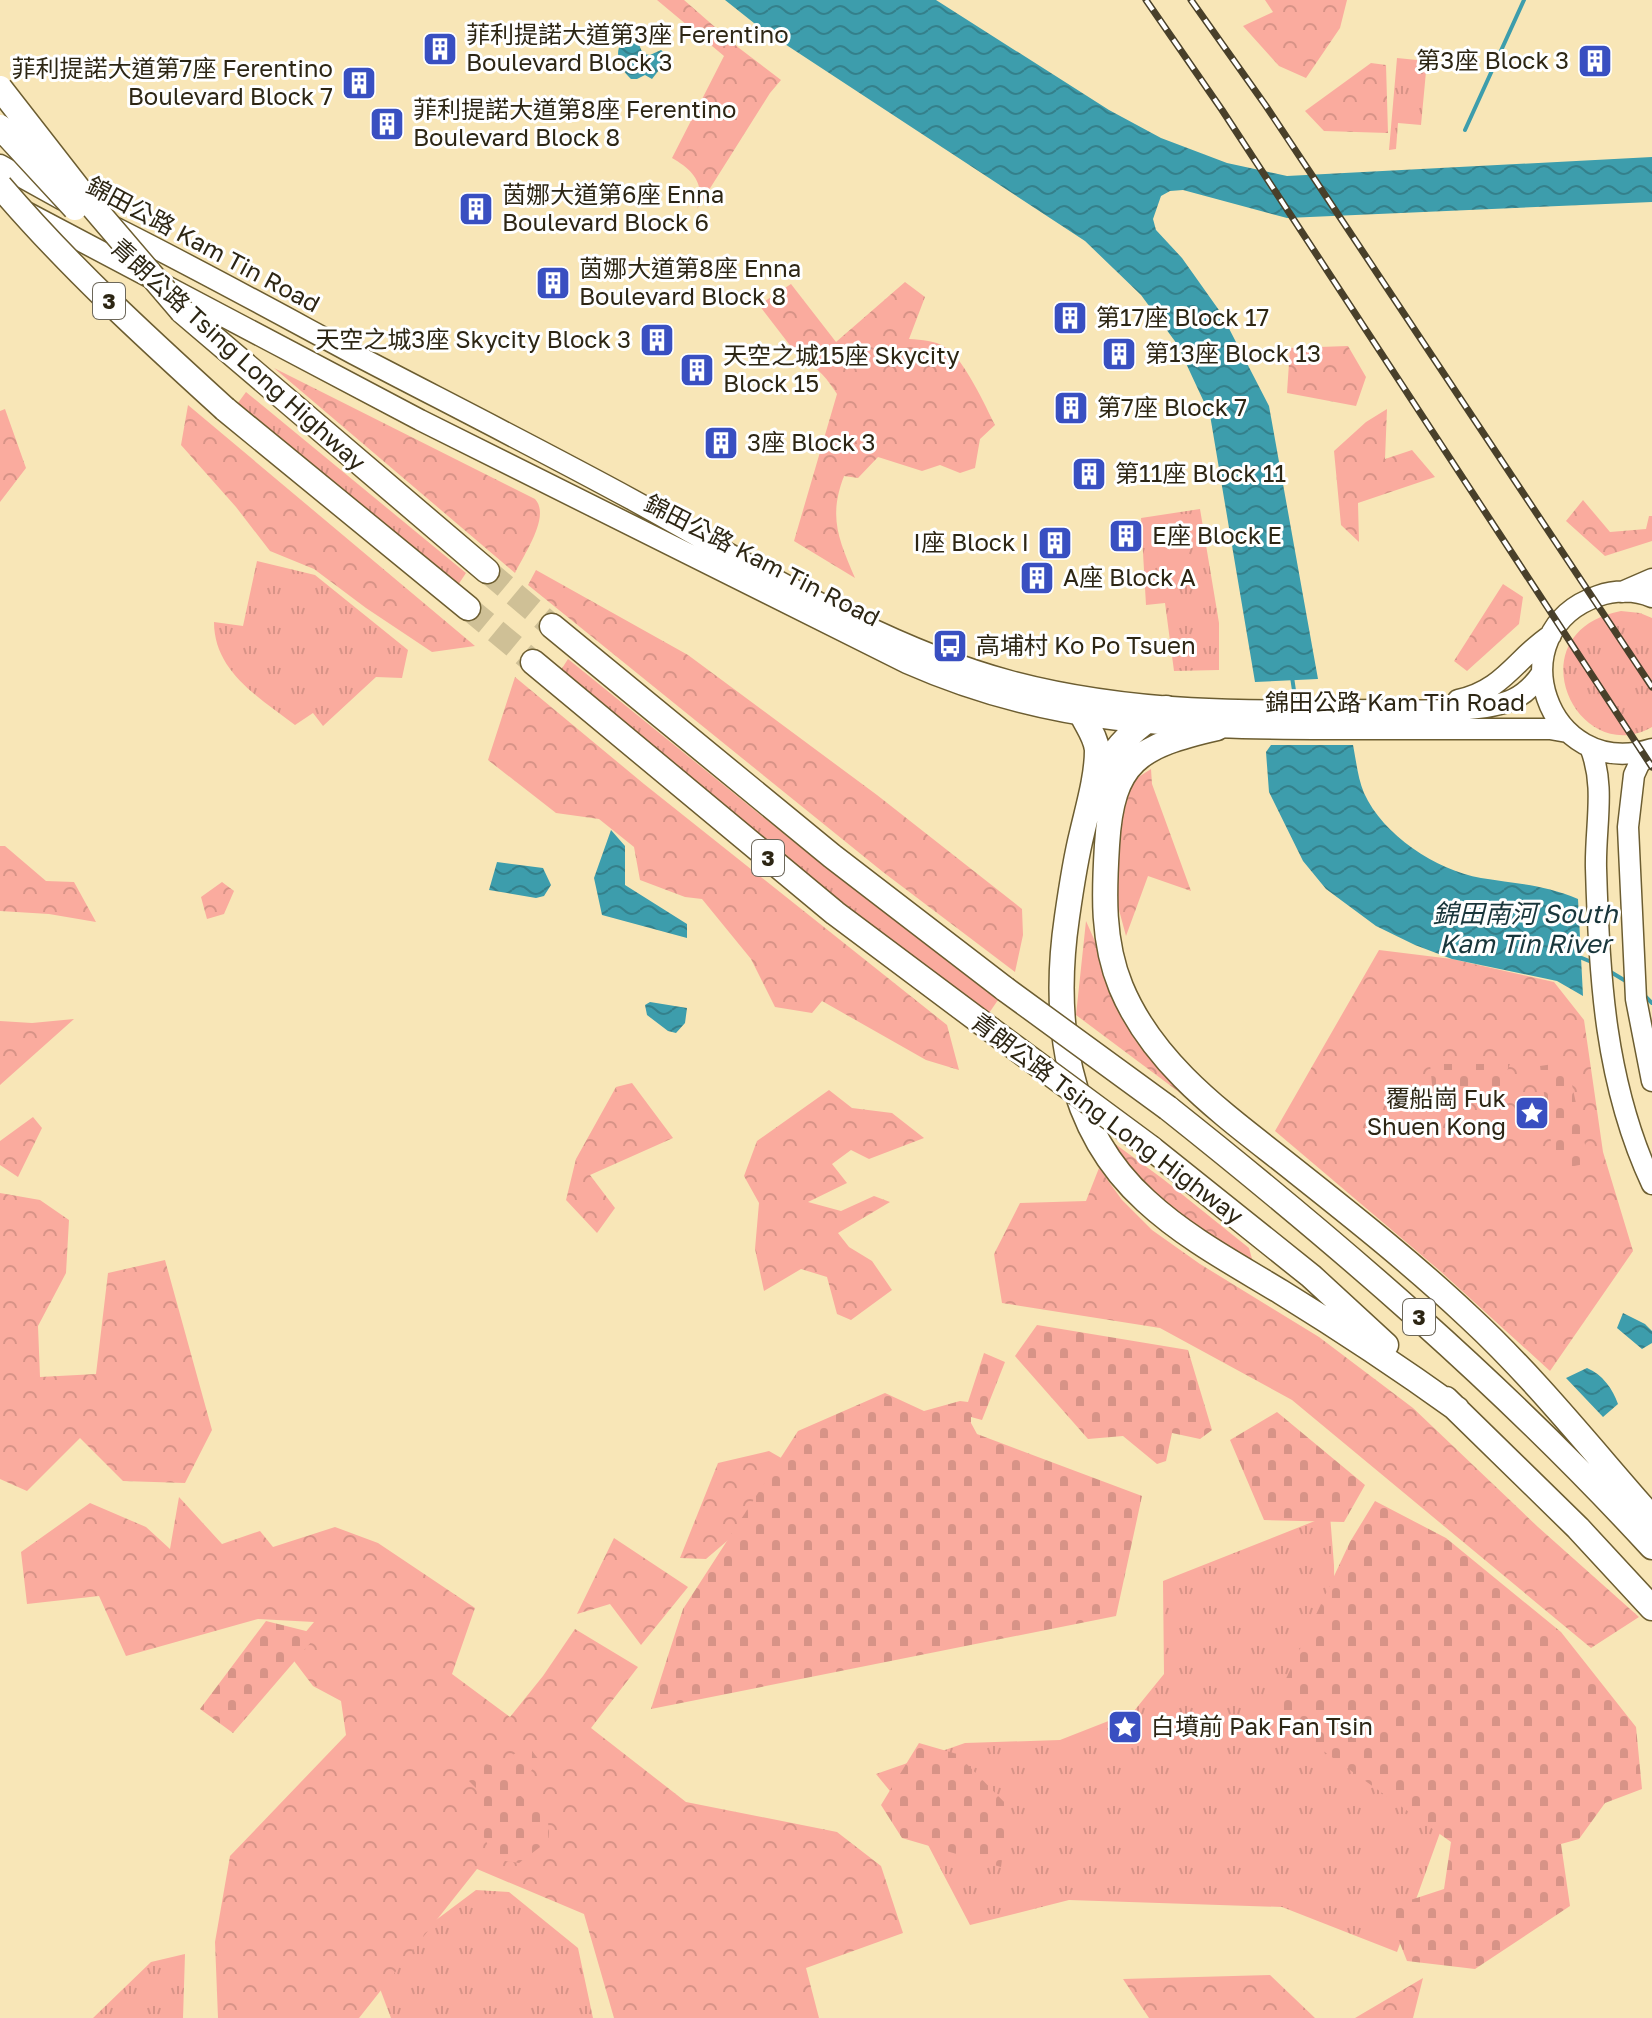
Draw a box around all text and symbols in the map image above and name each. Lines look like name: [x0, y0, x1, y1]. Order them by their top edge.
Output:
place label: 菲利提諾大道第3座 Ferentino Boulevard Block 3: [466, 19, 789, 76]
building icon: 菲利提諾大道第3座 Ferentino Boulevard Block 3: [421, 30, 459, 68]
building icon: 第3座 Block 3: [1576, 42, 1614, 80]
place label: 第3座 Block 3: [1416, 45, 1569, 74]
place label: 菲利提諾大道第7座 Ferentino Boulevard Block 7: [12, 53, 333, 110]
building icon: 菲利提諾大道第7座 Ferentino Boulevard Block 7: [340, 64, 378, 102]
place label: 菲利提諾大道第8座 Ferentino Boulevard Block 8: [413, 94, 736, 151]
building icon: 菲利提諾大道第8座 Ferentino Boulevard Block 8: [368, 105, 406, 143]
street label: 錦田公路 Kam Tin Road: [82, 170, 325, 318]
place label: 茵娜大道第6座 Enna Boulevard Block 6: [502, 179, 724, 236]
building icon: 茵娜大道第6座 Enna Boulevard Block 6: [457, 190, 495, 228]
street label: 青朗公路 Tsing Long Highway: [106, 232, 372, 476]
place label: 茵娜大道第8座 Enna Boulevard Block 8: [579, 253, 801, 310]
building icon: 茵娜大道第8座 Enna Boulevard Block 8: [534, 264, 572, 302]
road number: 3: [93, 283, 125, 319]
building icon: 第17座 Block 17: [1051, 299, 1089, 337]
place label: 第17座 Block 17: [1096, 302, 1269, 331]
building icon: 天空之城3座 Skycity Block 3: [638, 321, 676, 359]
place label: 天空之城3座 Skycity Block 3: [315, 324, 631, 353]
building icon: 第13座 Block 13: [1100, 335, 1138, 373]
place label: 第13座 Block 13: [1145, 338, 1321, 367]
place label: 天空之城15座 Skycity Block 15: [723, 340, 960, 397]
building icon: 天空之城15座 Skycity Block 15: [678, 351, 716, 389]
building icon: 第7座 Block 7: [1052, 389, 1090, 427]
place label: 第7座 Block 7: [1097, 392, 1247, 421]
building icon: 3座 Block 3: [702, 424, 740, 462]
place label: 3座 Block 3: [747, 427, 876, 456]
building icon: 第11座 Block 11: [1070, 455, 1108, 493]
place label: 第11座 Block 11: [1115, 458, 1286, 487]
street label: 錦田公路 Kam Tin Road: [640, 488, 885, 632]
building icon: E座 Block E: [1107, 517, 1145, 555]
place label: E座 Block E: [1152, 520, 1282, 549]
building icon: I座 Block I: [1036, 524, 1074, 562]
place label: I座 Block I: [913, 527, 1029, 556]
building icon: A座 Block A: [1018, 559, 1056, 597]
place label: A座 Block A: [1063, 562, 1196, 591]
bus stop icon: 高埔村 Ko Po Tsuen: [931, 627, 969, 665]
place label: 高埔村 Ko Po Tsuen: [976, 630, 1196, 659]
street label: 錦田公路 Kam Tin Road: [1265, 687, 1525, 716]
road number: 3: [752, 840, 784, 876]
water label: 錦田南河 South Kam Tin River: [1433, 898, 1618, 959]
street label: 青朗公路 Tsing Long Highway: [966, 1006, 1250, 1230]
place label: 覆船崗 Fuk Shuen Kong: [1367, 1083, 1506, 1140]
place icon: 覆船崗 Fuk Shuen Kong: [1513, 1094, 1551, 1132]
road number: 3: [1403, 1299, 1435, 1335]
place icon: 白墳前 Pak Fan Tsin: [1106, 1708, 1144, 1746]
place label: 白墳前 Pak Fan Tsin: [1151, 1711, 1373, 1740]

